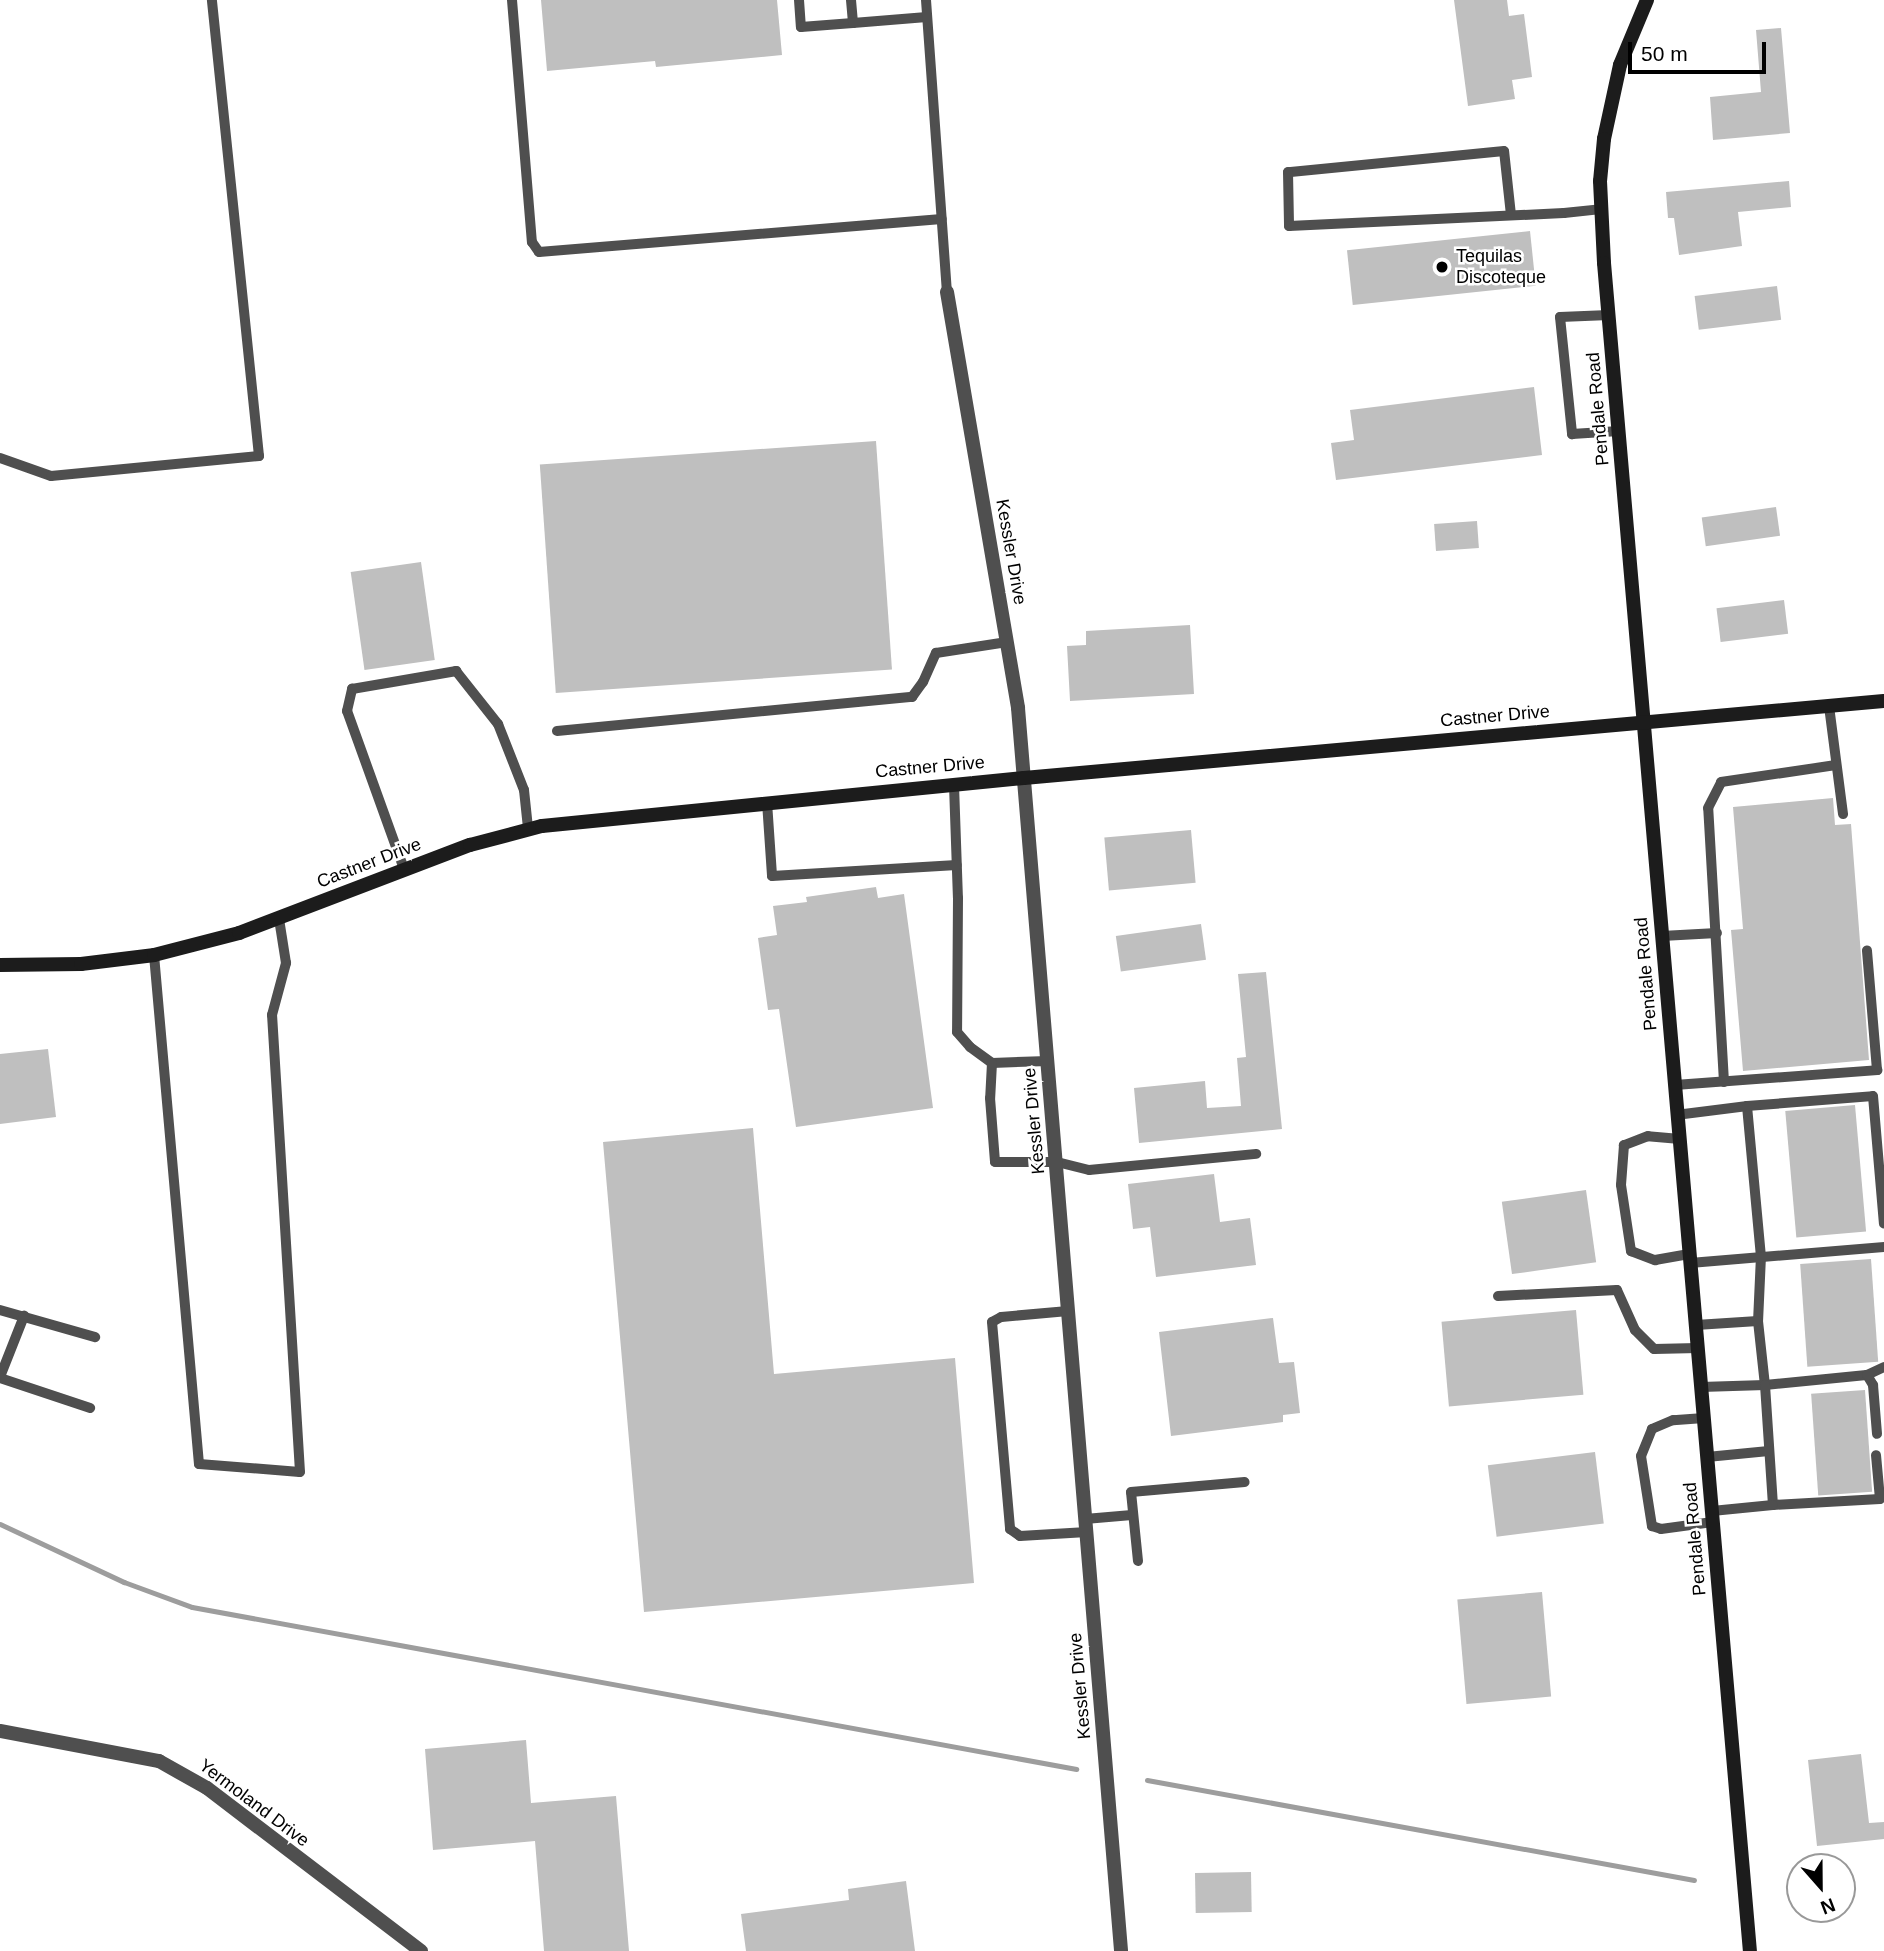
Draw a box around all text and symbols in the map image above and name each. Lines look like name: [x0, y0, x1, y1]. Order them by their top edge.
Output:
scale bar: [1632, 28, 1770, 72]
text: 50 m: [1641, 42, 1688, 65]
place label: Tequilas Discoteque: [1456, 246, 1546, 288]
marker: Tequilas Discoteque: [1434, 259, 1450, 275]
street label: Pendale Road: [1582, 351, 1614, 467]
street label: Kessler Drive: [991, 497, 1031, 607]
street label: Castner Drive: [1439, 700, 1551, 732]
street label: Castner Drive: [874, 751, 986, 783]
street label: Castner Drive: [314, 833, 424, 893]
street label: Pendale Road: [1630, 916, 1662, 1032]
street label: Kessler Drive: [1019, 1067, 1049, 1175]
street label: Pendale Road: [1679, 1481, 1711, 1597]
street label: Kessler Drive: [1065, 1632, 1095, 1740]
street label: Yermoland Drive: [195, 1755, 313, 1851]
north arrow: [1786, 1853, 1856, 1923]
text: N: [1818, 1894, 1838, 1918]

